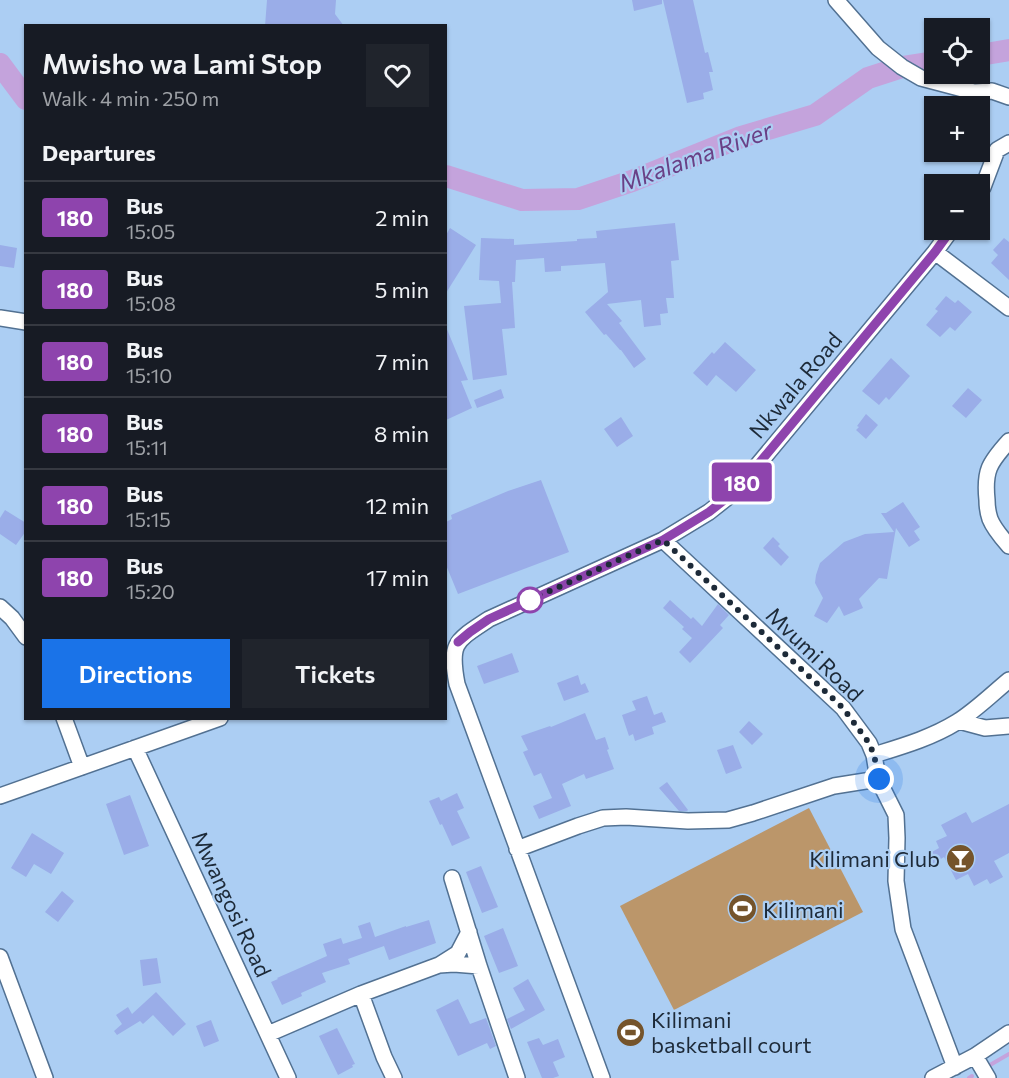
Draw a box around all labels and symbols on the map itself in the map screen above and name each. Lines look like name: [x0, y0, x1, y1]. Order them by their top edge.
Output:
water label: Mkalama River: [614, 114, 777, 197]
street label: Nkwala Road: [743, 326, 847, 444]
line badge: 180: [708, 462, 777, 502]
unlabelled marker: [517, 587, 543, 613]
street label: Mvumi Road: [761, 601, 869, 707]
your location: [864, 764, 894, 794]
street label: Mwangosi Road: [186, 827, 278, 981]
bar icon: Kilimani Club: [945, 842, 977, 874]
place label: Kilimani Club: [809, 845, 940, 872]
sports icon: Kilimani: [726, 893, 758, 925]
place label: Kilimani: [763, 896, 844, 923]
place label: Kilimani basketball court: [651, 1006, 811, 1058]
sports icon: Kilimani basketball court: [614, 1016, 646, 1048]

